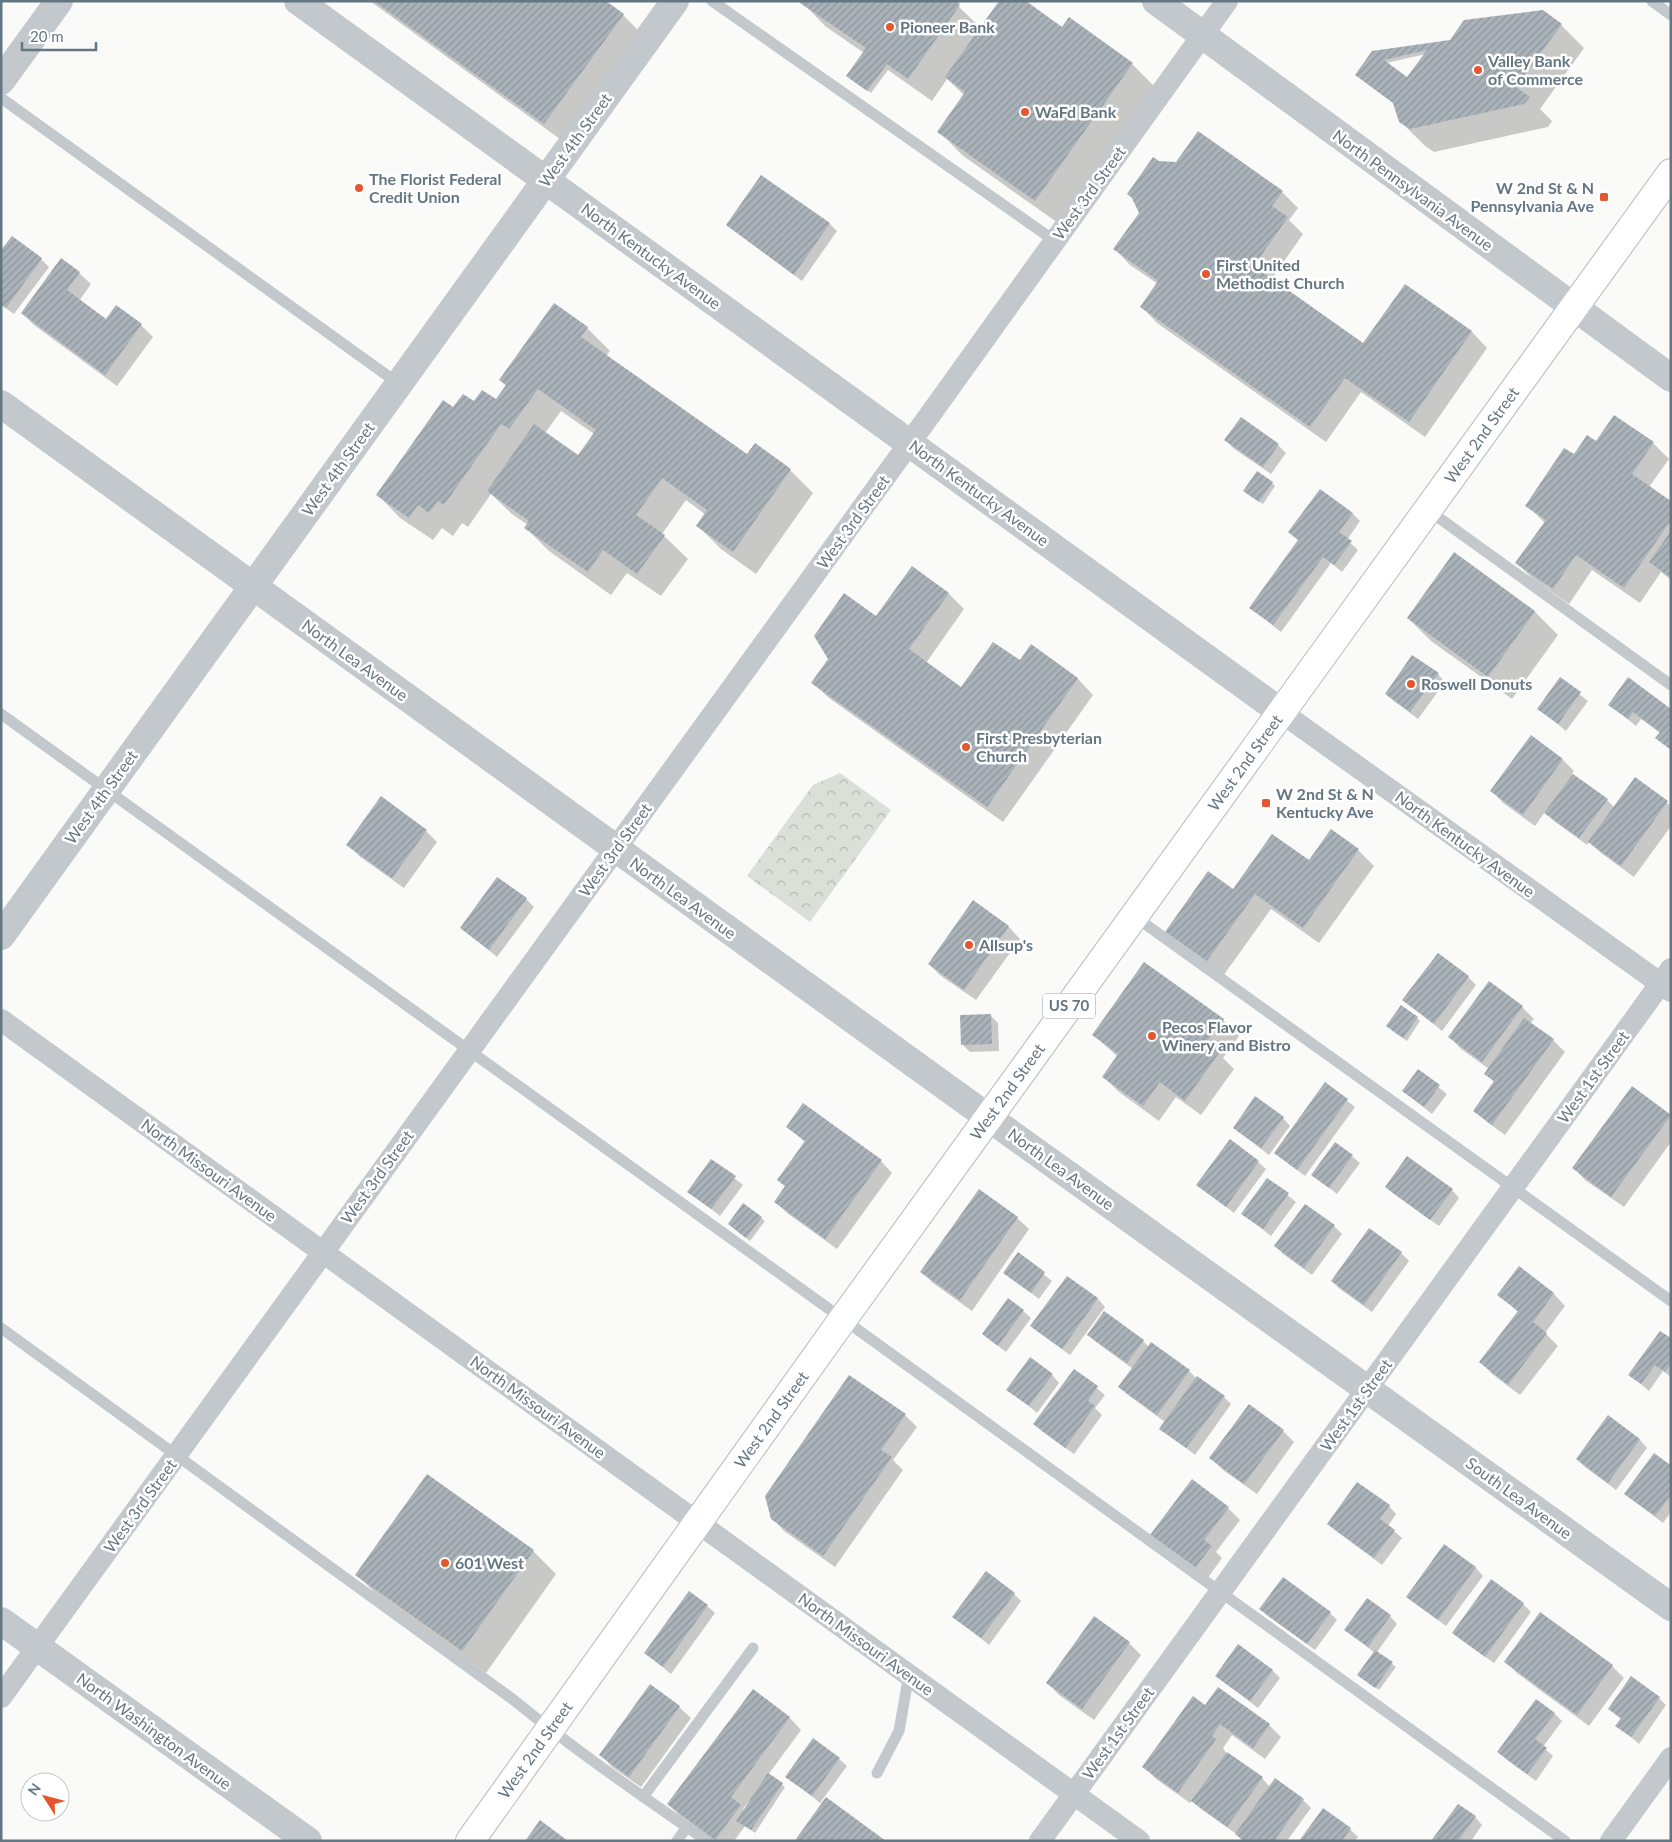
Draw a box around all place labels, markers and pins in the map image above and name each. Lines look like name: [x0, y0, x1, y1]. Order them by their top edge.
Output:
place label: Pioneer Bank: [900, 17, 995, 36]
marker: Pioneer Bank: [884, 21, 896, 33]
place label: Valley Bank of Commerce: [1487, 51, 1584, 88]
marker: Valley Bank of Commerce: [1472, 64, 1484, 76]
place label: WaFd Bank: [1035, 102, 1117, 121]
marker: WaFd Bank: [1019, 106, 1031, 118]
place label: The Florist Federal Credit Union: [369, 169, 501, 206]
place label: W 2nd St & N Pennsylvania Ave: [1470, 178, 1594, 215]
marker: The Florist Federal Credit Union: [353, 182, 365, 194]
marker: W 2nd St & N Pennsylvania Ave: [1598, 191, 1610, 203]
place label: First United Methodist Church: [1216, 255, 1345, 292]
marker: First United Methodist Church: [1200, 268, 1212, 280]
place label: Roswell Donuts: [1421, 674, 1532, 693]
marker: Roswell Donuts: [1405, 678, 1417, 690]
place label: First Presbyterian Church: [976, 728, 1102, 765]
marker: First Presbyterian Church: [960, 741, 972, 753]
place label: W 2nd St & N Kentucky Ave: [1276, 784, 1374, 821]
marker: W 2nd St & N Kentucky Ave: [1260, 797, 1272, 809]
place label: Allsup's: [978, 935, 1033, 954]
marker: Allsup's: [963, 939, 975, 951]
place label: Pecos Flavor Winery and Bistro: [1162, 1017, 1291, 1054]
marker: Pecos Flavor Winery and Bistro: [1146, 1030, 1158, 1042]
place label: 601 West: [455, 1553, 524, 1572]
marker: 601 West: [439, 1557, 451, 1569]

